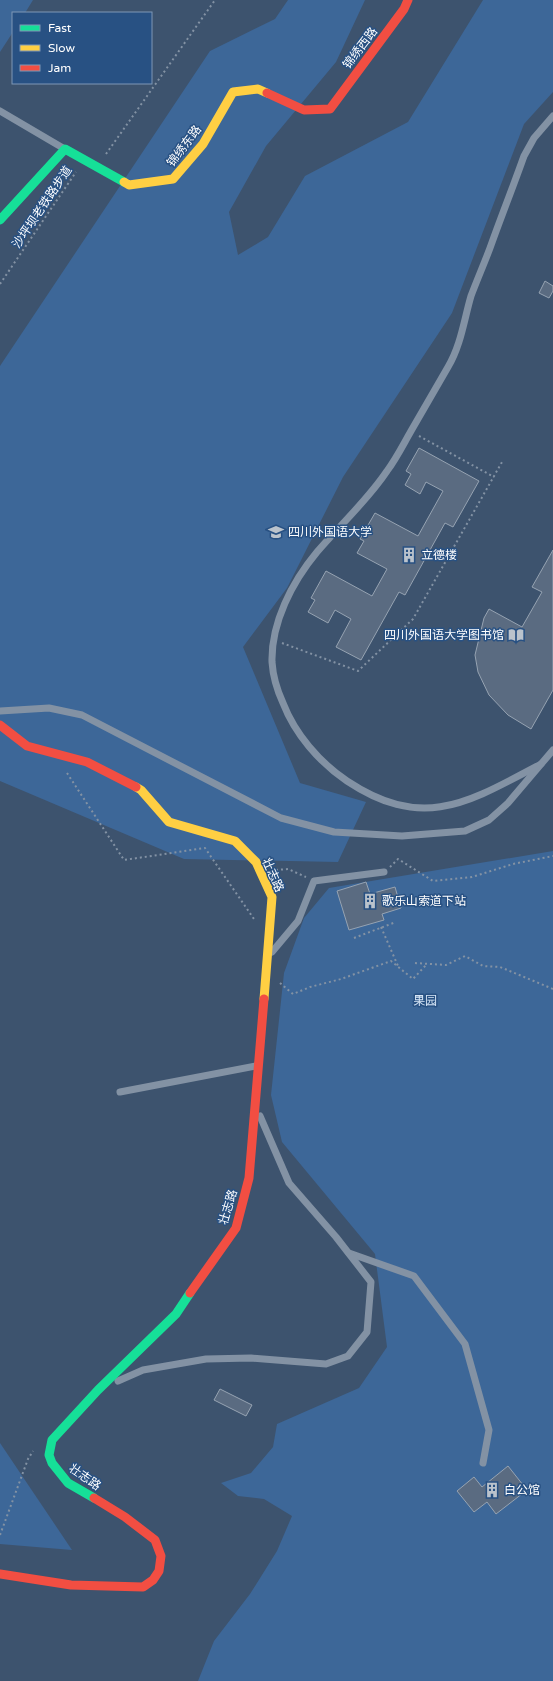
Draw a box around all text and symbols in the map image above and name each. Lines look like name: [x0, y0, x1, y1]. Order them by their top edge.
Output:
legend: [12, 12, 152, 84]
text: Fast: [48, 21, 72, 35]
street label: 锦绣西路: [340, 25, 380, 71]
text: Slow: [48, 41, 75, 55]
text: Jam: [48, 61, 71, 75]
street label: 锦绣东路: [164, 123, 204, 169]
street label: 沙坪坝老铁路步道: [9, 163, 75, 251]
school or university icon: 四川外国语大学: [267, 523, 285, 541]
place label: 四川外国语大学: [288, 525, 372, 539]
building icon: 立德楼: [400, 546, 418, 564]
place label: 立德楼: [421, 548, 457, 562]
library icon: 四川外国语大学图书馆: [507, 626, 525, 644]
place label: 四川外国语大学图书馆: [384, 628, 504, 642]
street label: 壮志路: [259, 856, 287, 894]
building icon: 歌乐山索道下站: [361, 892, 379, 910]
place label: 歌乐山索道下站: [382, 894, 466, 908]
park label: 果园: [413, 994, 437, 1008]
street label: 壮志路: [216, 1188, 240, 1226]
street label: 壮志路: [66, 1461, 104, 1493]
building icon: 白公馆: [483, 1481, 501, 1499]
place label: 白公馆: [504, 1483, 540, 1497]

